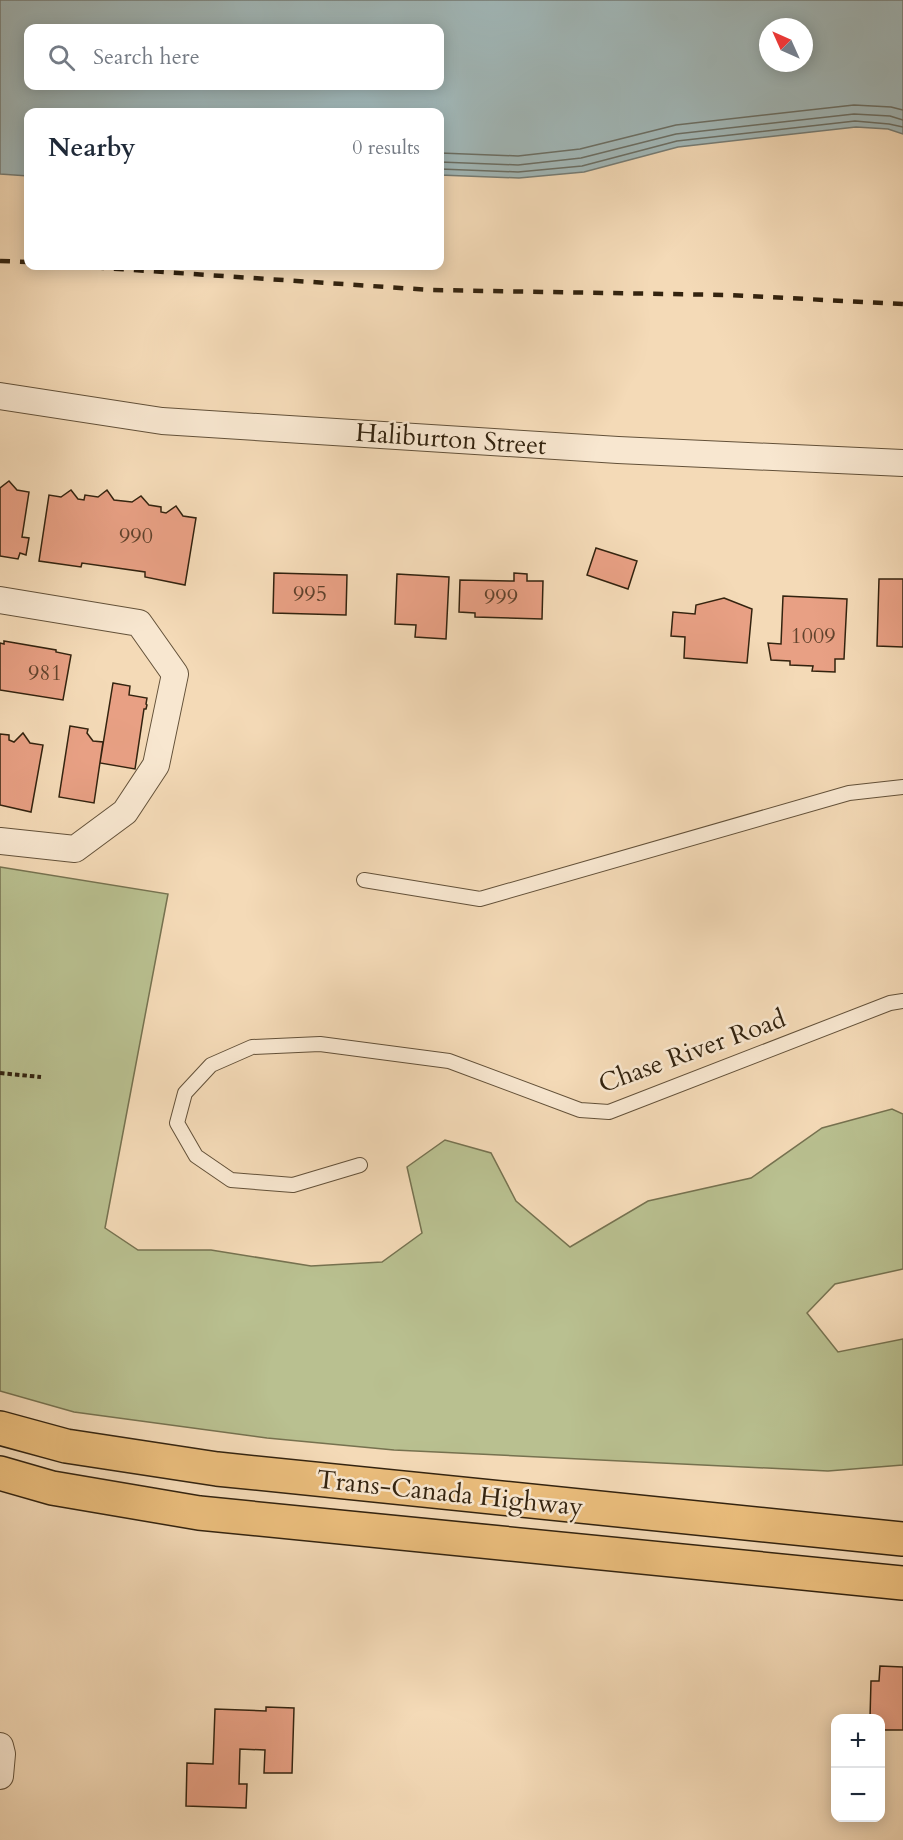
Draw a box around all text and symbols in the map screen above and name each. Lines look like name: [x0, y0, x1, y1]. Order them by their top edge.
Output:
north arrow: [759, 18, 813, 72]
search box: [24, 24, 444, 90]
icon: search: [45, 41, 78, 74]
text: Search here: [93, 42, 200, 72]
text: Nearby: [48, 130, 136, 165]
text: 0 results: [352, 134, 420, 161]
street label: Haliburton Street: [354, 415, 548, 463]
house number: 990: [119, 521, 153, 551]
house number: 995: [293, 579, 327, 609]
house number: 999: [484, 582, 518, 612]
house number: 1009: [790, 621, 836, 651]
house number: 981: [28, 658, 62, 688]
street label: Chase River Road: [594, 1001, 791, 1101]
street label: Trans-Canada Highway: [315, 1462, 585, 1524]
map controls: [831, 1714, 885, 1822]
button: +: [831, 1714, 885, 1768]
button: −: [831, 1768, 885, 1822]

